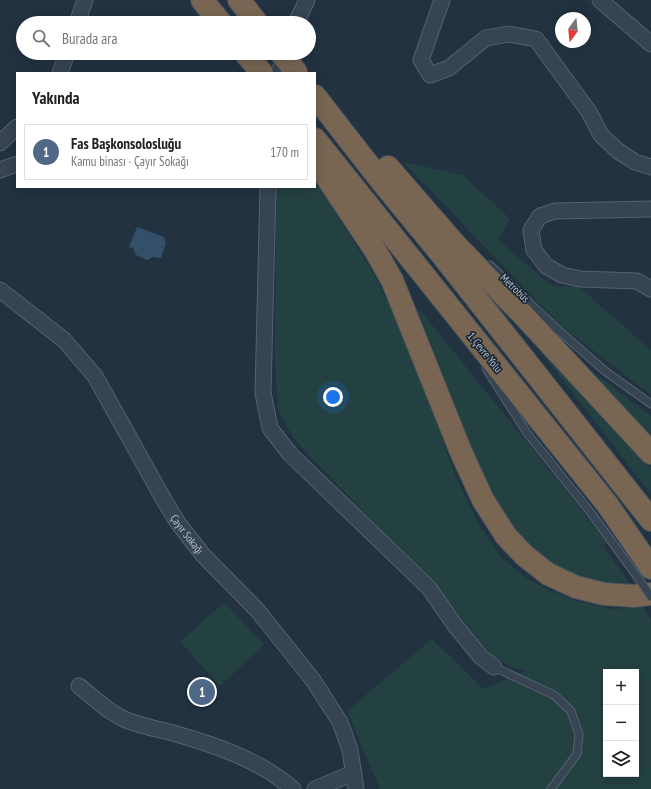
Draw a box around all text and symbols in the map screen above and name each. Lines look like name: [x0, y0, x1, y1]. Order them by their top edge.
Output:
north arrow: [555, 12, 591, 48]
search box: [16, 16, 316, 60]
icon: search: [30, 27, 52, 49]
text: Burada ara: [62, 29, 117, 48]
text: Yakında: [32, 87, 79, 109]
text: Fas Başkonsolosluğu: [71, 134, 181, 153]
text: 1: [43, 144, 49, 161]
text: 170 m: [270, 144, 299, 161]
text: Kamu binası · Çayır Sokağı: [71, 153, 189, 170]
street label: Metrobüs: [497, 271, 533, 306]
street label: 1. Çevre Yolu: [465, 329, 506, 375]
your location: [323, 387, 343, 407]
street label: Çayır Sokağı: [167, 512, 207, 557]
map controls: [603, 669, 639, 777]
button: +: [603, 669, 639, 705]
pin: 1: [189, 677, 215, 707]
button: −: [603, 705, 639, 741]
button: layers: [603, 741, 639, 777]

